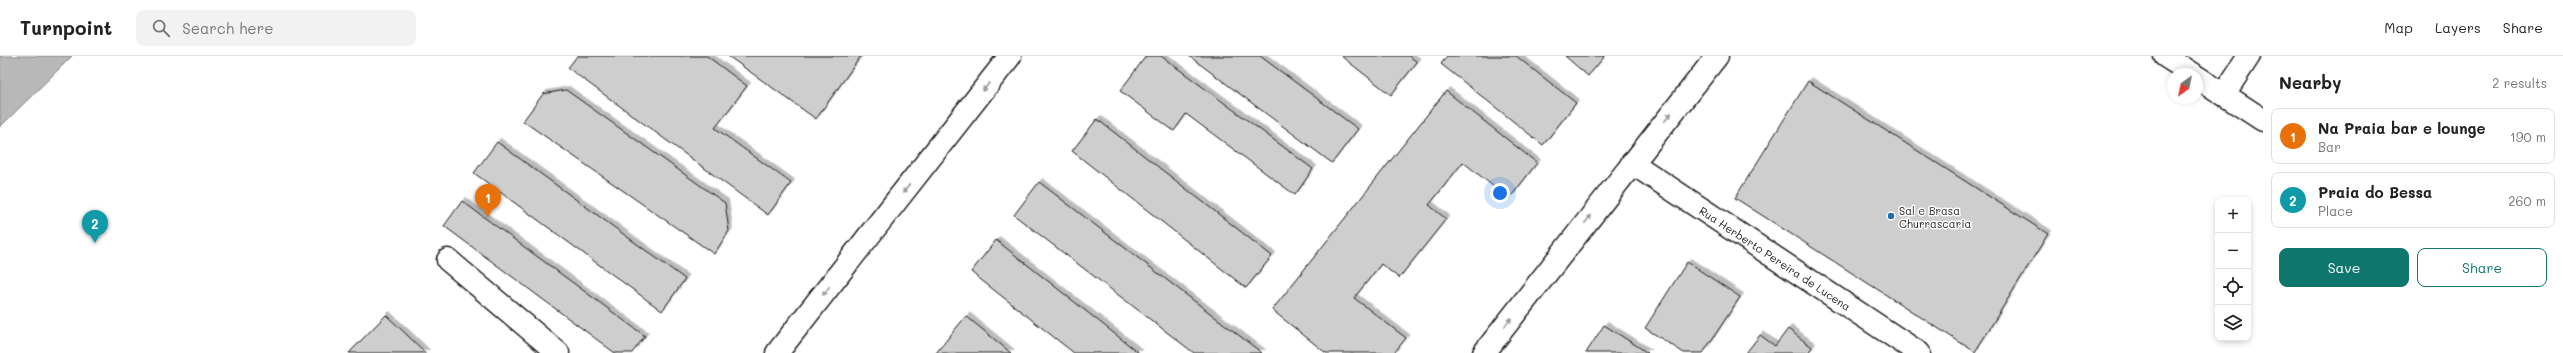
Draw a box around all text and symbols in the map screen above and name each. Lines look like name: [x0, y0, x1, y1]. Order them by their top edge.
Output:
search box: [136, 10, 416, 46]
text: Turnpoint: [20, 15, 112, 40]
icon: search: [150, 17, 172, 39]
text: Search here: [182, 18, 273, 38]
text: Map: [2384, 18, 2413, 37]
text: Layers: [2435, 18, 2481, 37]
text: Share: [2503, 18, 2543, 37]
north arrow: [2167, 68, 2203, 104]
text: Nearby: [2279, 71, 2341, 93]
text: 2 results: [2492, 74, 2547, 91]
one-way arrow: [982, 81, 990, 92]
one-way arrow: [1664, 112, 1673, 123]
text: Na Praia bar e lounge: [2318, 118, 2486, 138]
text: 1: [2290, 128, 2296, 145]
text: 190 m: [2510, 128, 2546, 145]
text: Bar: [2318, 138, 2341, 155]
text: Praia do Bessa: [2318, 182, 2432, 202]
your location: [1490, 183, 1510, 203]
pin: 1: [475, 184, 501, 217]
one-way arrow: [901, 184, 910, 195]
text: 2: [2289, 192, 2297, 209]
text: 260 m: [2508, 192, 2546, 209]
map controls: [2215, 197, 2251, 341]
button: +: [2215, 197, 2251, 233]
street label: Rua Herberto Pereira de Lucena: [1697, 202, 1854, 314]
text: Place: [2318, 202, 2353, 219]
place label: Sal e Brasa Churrascaria: [1899, 203, 1972, 231]
pin: 2: [82, 210, 108, 243]
marker: Sal e Brasa Churrascaria: [1886, 211, 1896, 221]
one-way arrow: [1583, 214, 1592, 225]
button: −: [2215, 233, 2251, 269]
button: Save: [2279, 248, 2409, 287]
button: Share: [2417, 248, 2547, 287]
button: locate: [2215, 269, 2251, 305]
one-way arrow: [821, 286, 830, 297]
button: layers: [2215, 305, 2251, 341]
one-way arrow: [1504, 317, 1512, 328]

